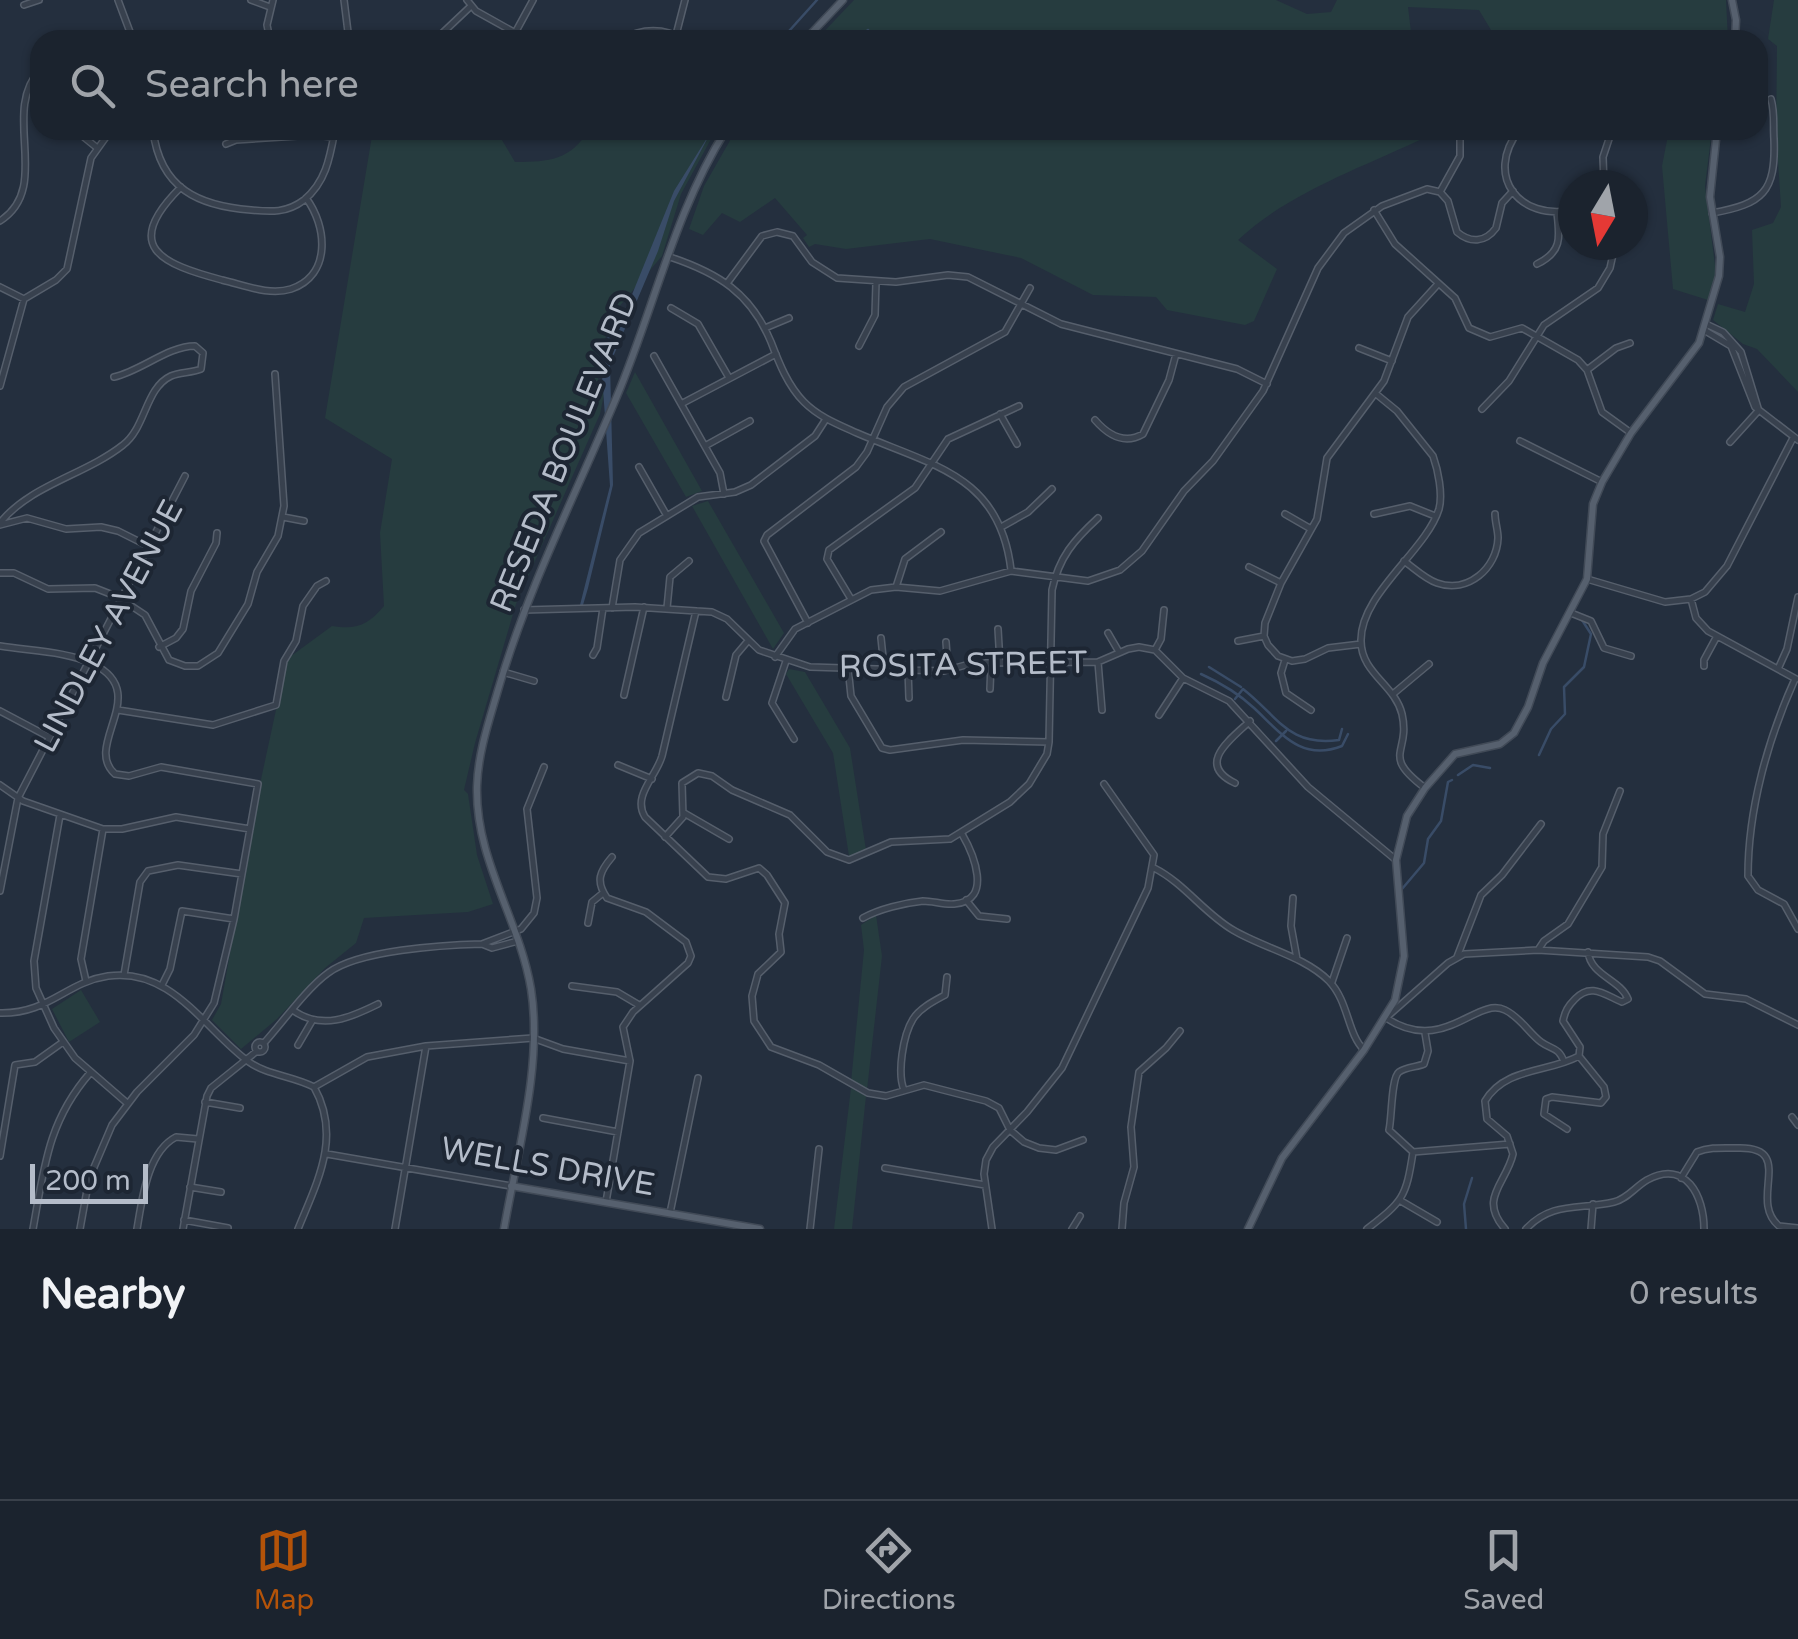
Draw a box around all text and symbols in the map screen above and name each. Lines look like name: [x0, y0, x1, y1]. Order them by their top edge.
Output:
search box: [30, 30, 1768, 140]
icon: search: [65, 58, 120, 113]
text: Search here: [145, 62, 359, 108]
north arrow: [1558, 170, 1648, 260]
street label: RESEDA BOULEVARD: [482, 287, 646, 618]
street label: LINDLEY AVENUE: [26, 494, 191, 759]
street label: ROSITA STREET: [838, 644, 1088, 686]
street label: WELLS DRIVE: [438, 1129, 658, 1204]
scale bar: [30, 1159, 148, 1204]
text: 200 m: [45, 1164, 131, 1198]
text: Nearby: [40, 1269, 185, 1320]
text: 0 results: [1629, 1275, 1758, 1313]
tab: Map: [254, 1523, 314, 1617]
tab: Directions: [822, 1523, 956, 1617]
tab: Saved: [1463, 1523, 1544, 1617]

